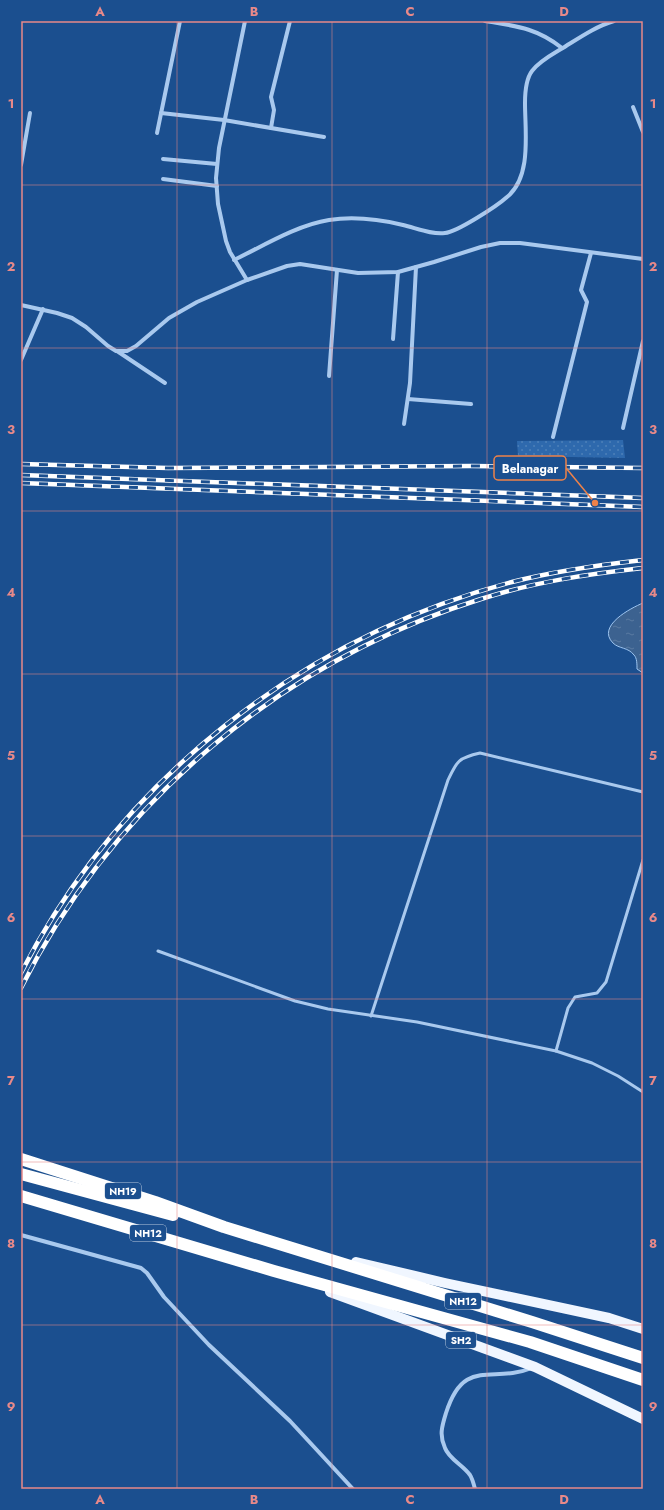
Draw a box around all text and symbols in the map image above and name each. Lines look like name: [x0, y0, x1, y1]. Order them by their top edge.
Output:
text: A: [94, 2, 105, 21]
text: B: [250, 2, 259, 21]
text: C: [405, 2, 415, 21]
text: D: [559, 2, 569, 21]
text: 1: [8, 94, 14, 113]
text: 1: [650, 94, 656, 113]
text: 2: [7, 257, 15, 276]
text: 2: [649, 257, 657, 276]
text: 3: [7, 420, 15, 439]
text: 3: [649, 420, 657, 439]
callout: Belanagar: [494, 456, 566, 480]
text: Belanagar: [502, 460, 558, 478]
text: 4: [6, 583, 16, 602]
text: 4: [648, 583, 658, 602]
text: 5: [7, 746, 15, 765]
text: 5: [649, 746, 657, 765]
text: 6: [7, 908, 16, 927]
text: 6: [649, 908, 658, 927]
text: 7: [7, 1071, 15, 1090]
text: 7: [649, 1071, 657, 1090]
road number: NH19: [105, 1183, 141, 1199]
road number: NH12: [130, 1225, 166, 1241]
text: 8: [7, 1234, 15, 1253]
text: 8: [649, 1234, 657, 1253]
road number: NH12: [445, 1293, 481, 1309]
road number: SH2: [446, 1332, 476, 1348]
text: 9: [7, 1397, 16, 1416]
text: 9: [649, 1397, 658, 1416]
text: A: [94, 1490, 105, 1509]
text: B: [250, 1490, 259, 1509]
text: C: [405, 1490, 415, 1509]
text: D: [559, 1490, 569, 1509]

